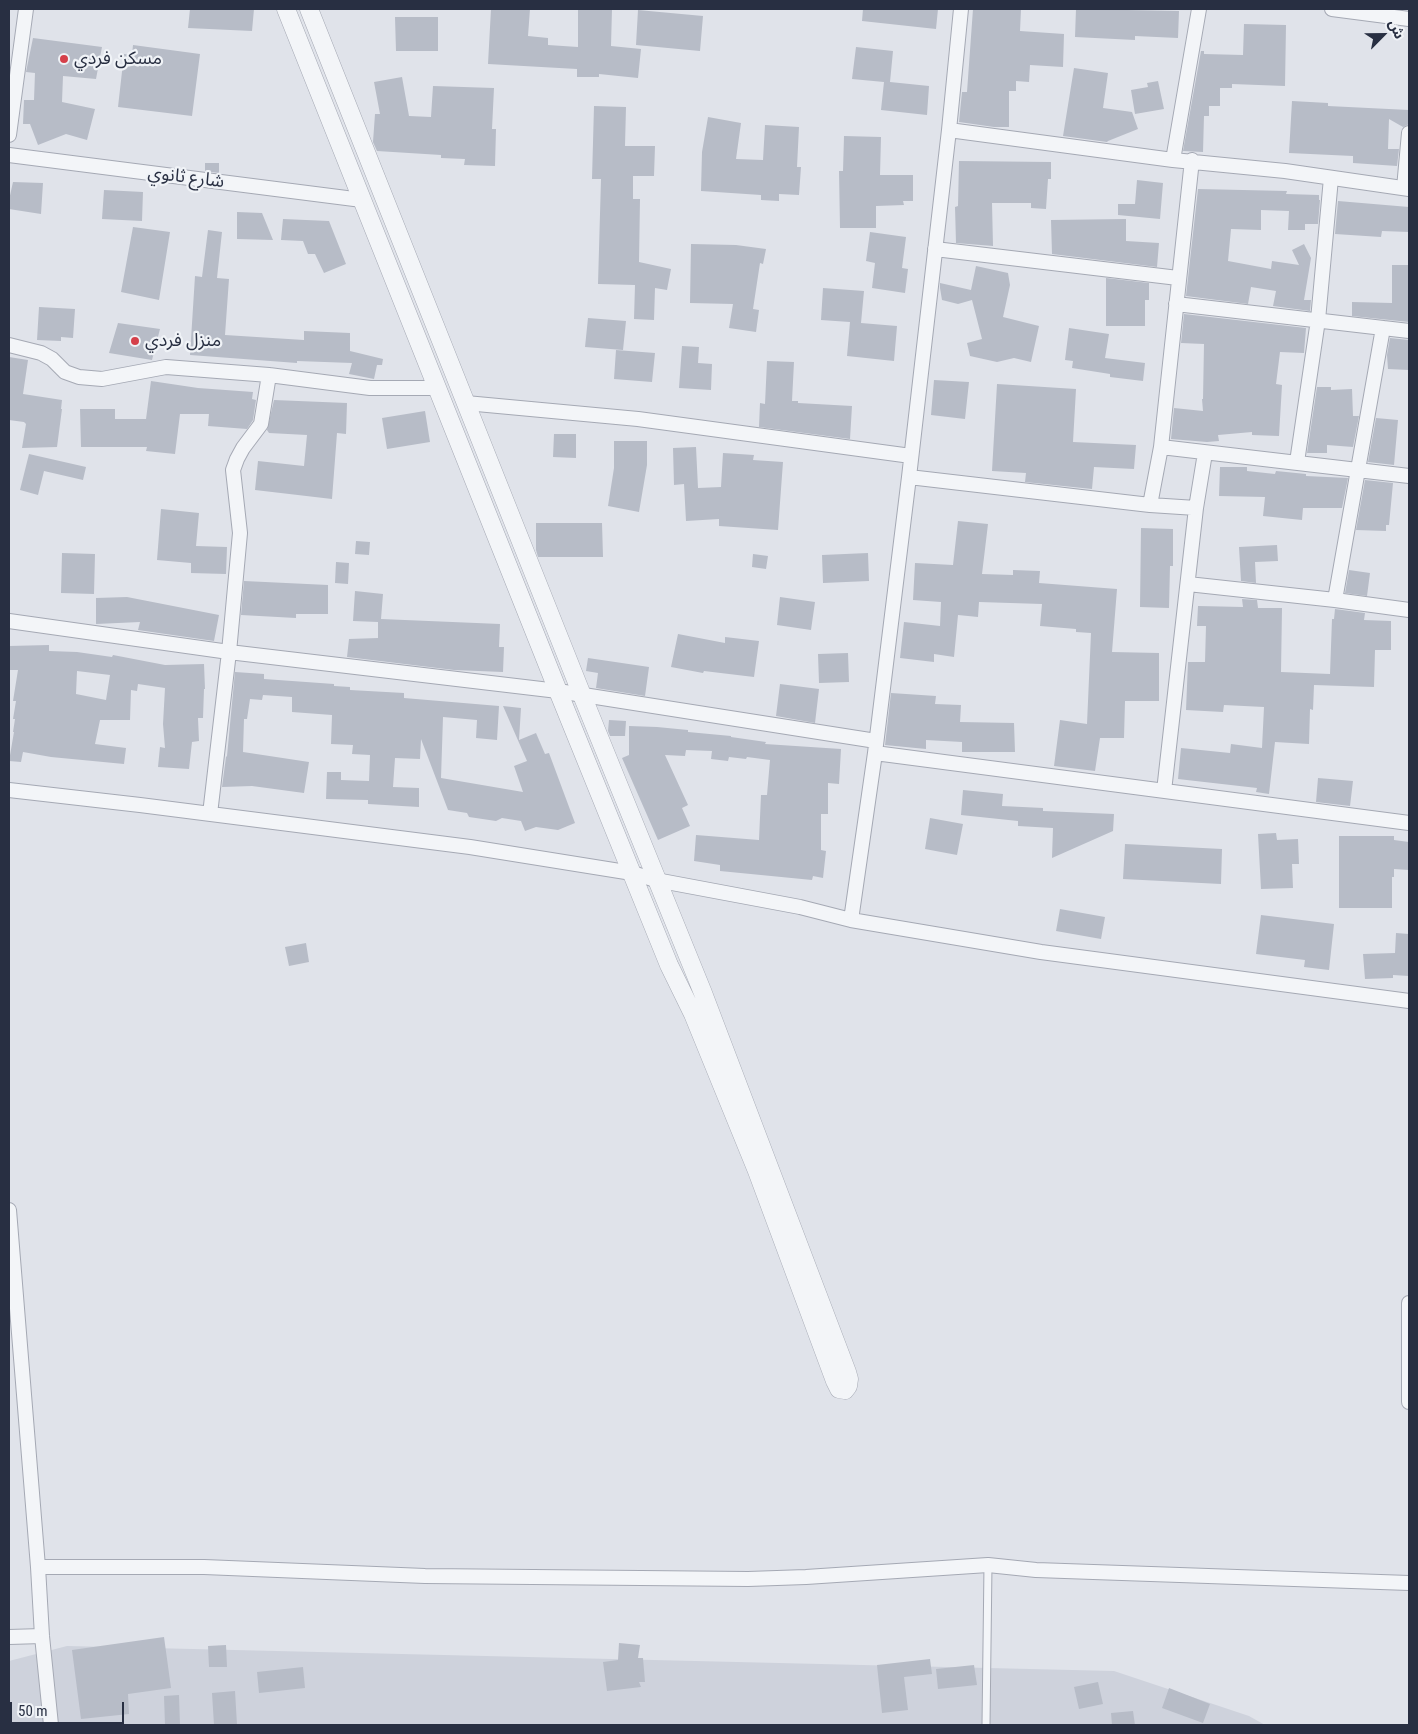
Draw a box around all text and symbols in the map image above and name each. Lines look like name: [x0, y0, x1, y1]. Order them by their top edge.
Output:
north arrow: [1358, 10, 1408, 60]
text: ش: [1386, 17, 1408, 41]
place label: مسكن فردي: [74, 48, 162, 70]
marker: مسكن فردي: [58, 53, 70, 65]
street label: شارع ثانوي: [147, 163, 225, 193]
place label: منزل فردي: [145, 330, 221, 352]
marker: منزل فردي: [129, 335, 141, 347]
scale bar: [12, 1692, 126, 1724]
text: 50 m: [18, 1702, 48, 1720]

